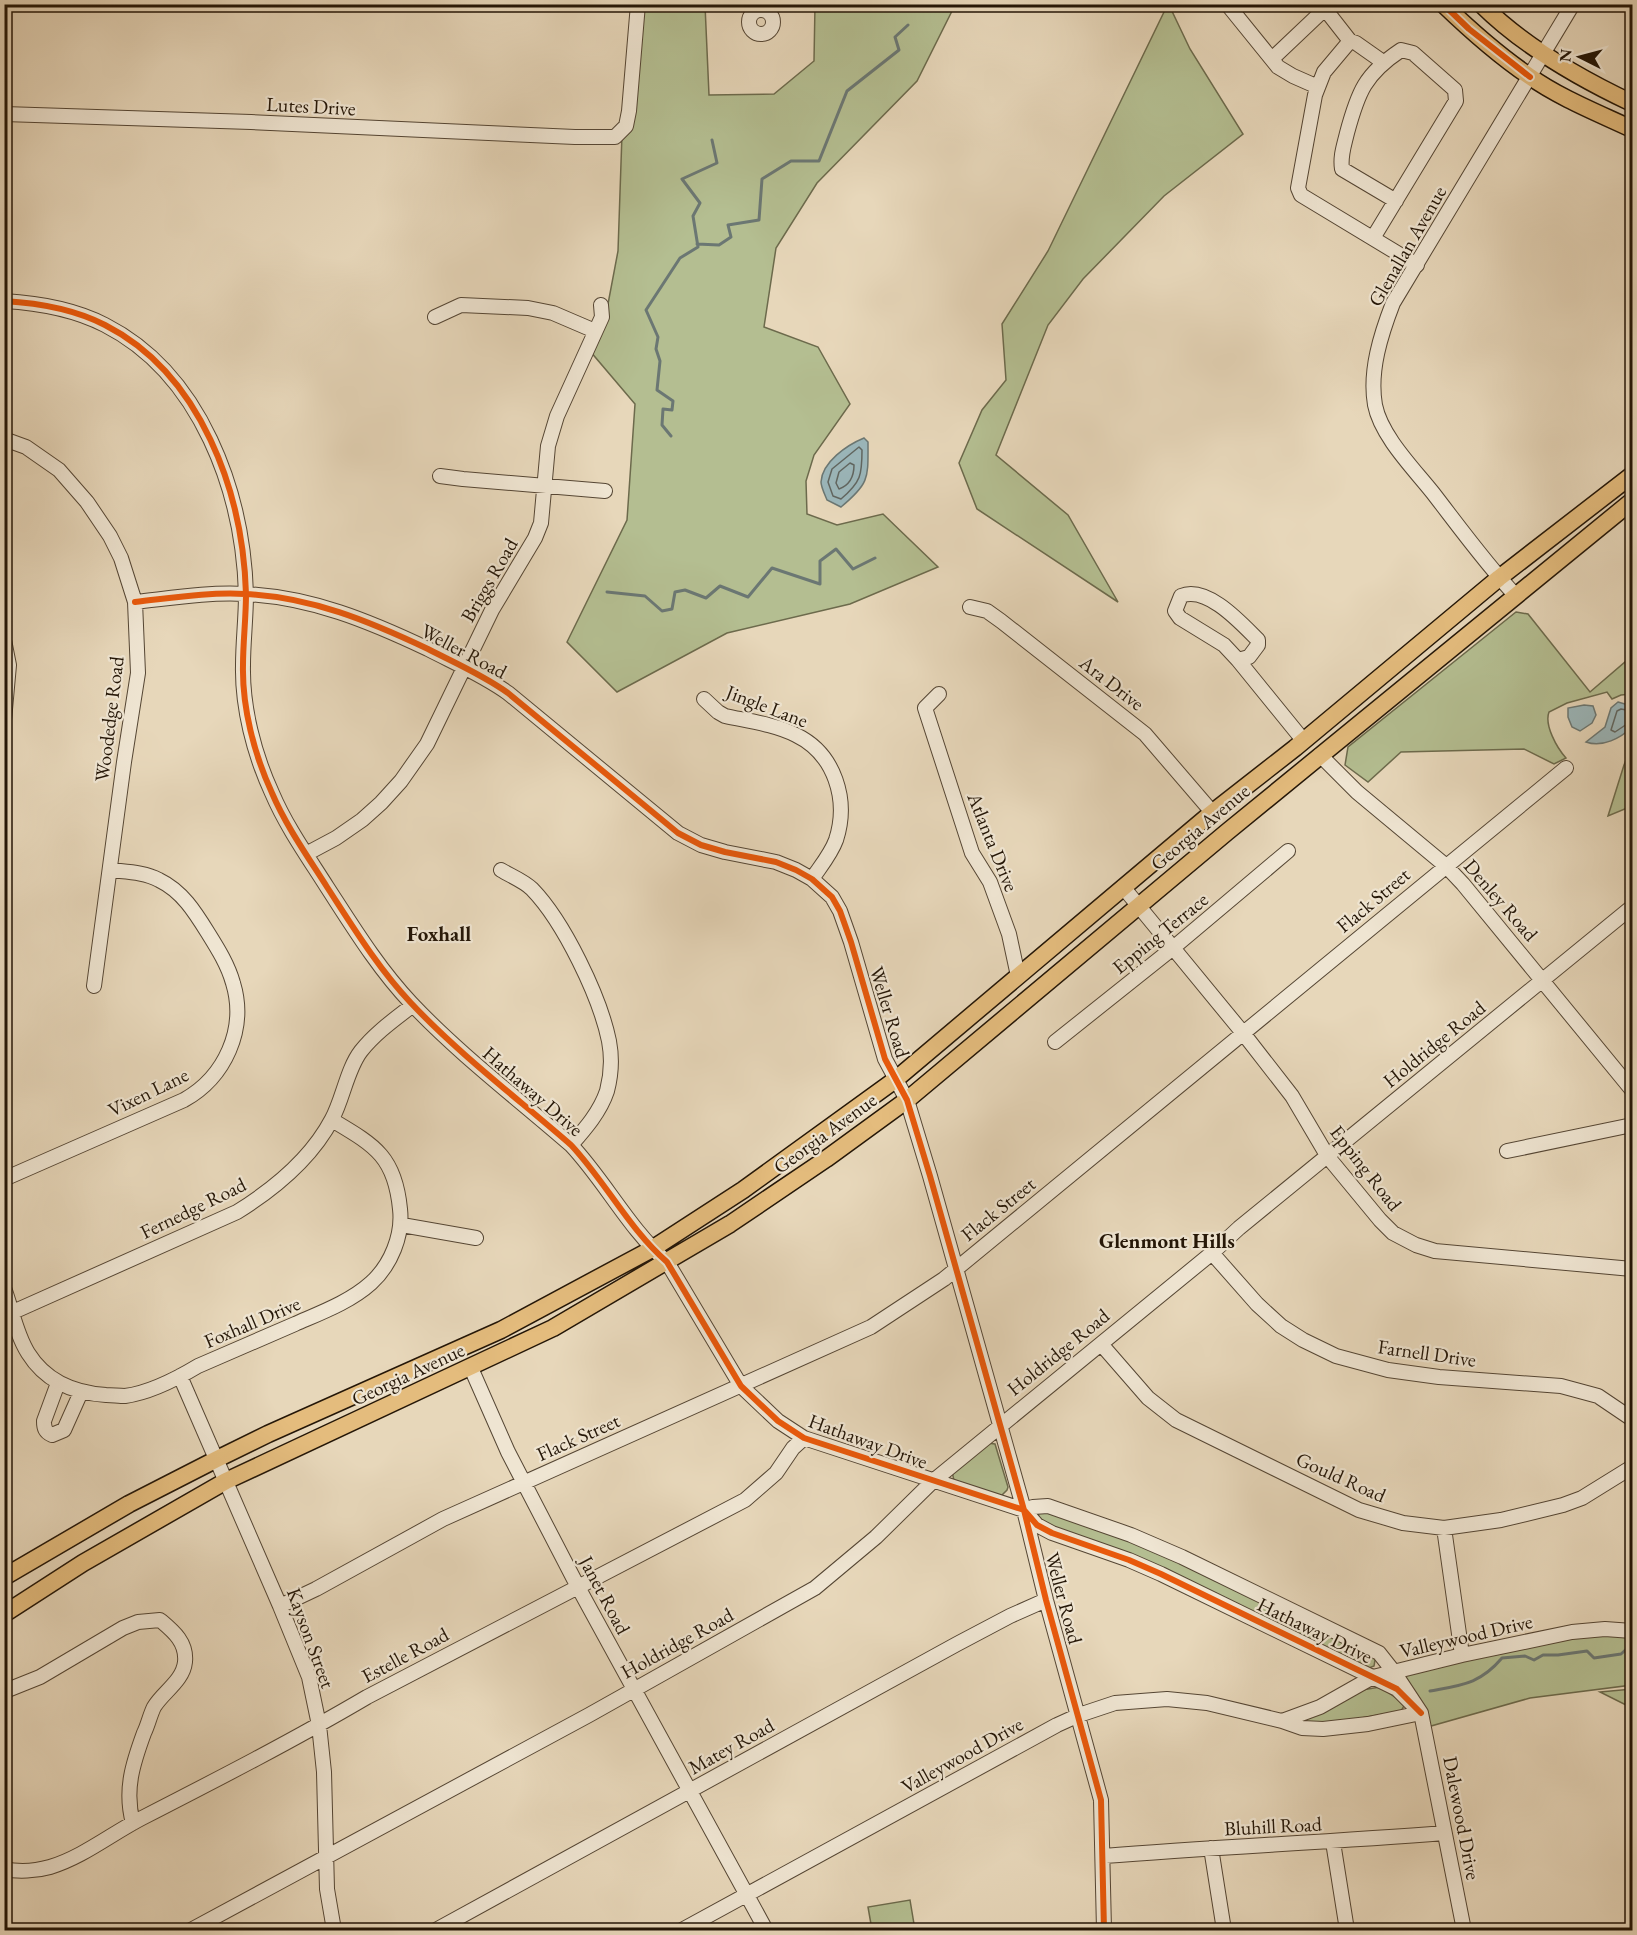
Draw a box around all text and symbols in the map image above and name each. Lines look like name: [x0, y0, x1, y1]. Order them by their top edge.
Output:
north arrow: [1550, 27, 1610, 87]
text: N: [1554, 48, 1577, 63]
street label: Lutes Drive: [266, 91, 357, 121]
street label: Glenallan Avenue: [1362, 181, 1452, 311]
street label: Briggs Road: [454, 532, 524, 627]
street label: Weller Road: [416, 617, 512, 685]
street label: Ara Drive: [1074, 649, 1150, 717]
street label: Woodedge Road: [88, 654, 130, 783]
street label: Jingle Lane: [721, 678, 812, 734]
street label: Georgia Avenue: [1145, 778, 1255, 876]
street label: Atlanta Drive: [961, 788, 1025, 895]
street label: Denley Road: [1458, 853, 1544, 947]
street label: Flack Street: [1331, 861, 1416, 938]
street label: Epping Terrace: [1107, 886, 1213, 980]
district label: Foxhall: [407, 920, 471, 947]
street label: Weller Road: [864, 963, 916, 1062]
street label: Holdridge Road: [1377, 994, 1491, 1093]
street label: Hathaway Drive: [477, 1040, 589, 1142]
street label: Vixen Lane: [103, 1061, 193, 1123]
street label: Georgia Avenue: [768, 1087, 882, 1179]
street label: Epping Road: [1324, 1120, 1408, 1217]
street label: Fernedge Road: [136, 1171, 251, 1245]
street label: Flack Street: [955, 1171, 1041, 1247]
district label: Glenmont Hills: [1099, 1227, 1235, 1254]
street label: Foxhall Drive: [200, 1290, 304, 1354]
street label: Holdridge Road: [1001, 1302, 1115, 1401]
street label: Farnell Drive: [1376, 1333, 1478, 1373]
street label: Georgia Avenue: [347, 1336, 469, 1412]
street label: Flack Street: [532, 1407, 624, 1467]
street label: Hathaway Drive: [805, 1407, 931, 1475]
street label: Gould Road: [1292, 1446, 1391, 1509]
street label: Janet Road: [573, 1549, 637, 1640]
street label: Weller Road: [1039, 1549, 1089, 1648]
street label: Kayson Street: [281, 1584, 341, 1692]
street label: Hathaway Drive: [1253, 1591, 1377, 1669]
street label: Holdridge Road: [616, 1601, 739, 1685]
street label: Valleywood Drive: [1397, 1608, 1535, 1664]
street label: Estelle Road: [357, 1621, 454, 1689]
street label: Matey Road: [683, 1711, 779, 1780]
street label: Valleywood Drive: [896, 1711, 1028, 1799]
street label: Dalewood Drive: [1437, 1754, 1487, 1882]
street label: Bluhill Road: [1224, 1810, 1323, 1842]

